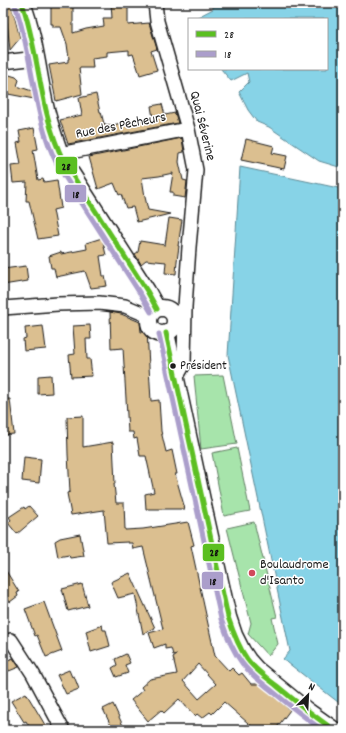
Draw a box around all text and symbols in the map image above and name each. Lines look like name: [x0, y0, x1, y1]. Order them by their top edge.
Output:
legend: [188, 18, 328, 70]
text: 28: [224, 27, 234, 44]
text: 18: [224, 47, 232, 64]
street label: Quai Séverine: [184, 89, 220, 163]
street label: Rue des Pêcheurs: [74, 107, 168, 145]
line badge: 28: [55, 156, 78, 175]
text: 28: [61, 160, 71, 176]
line badge: 18: [64, 184, 87, 203]
text: 18: [73, 188, 80, 204]
place label: Président: [180, 357, 227, 376]
marker: Président: [168, 361, 178, 371]
line badge: 28: [202, 543, 225, 562]
text: 28: [209, 546, 219, 562]
place label: Boulaudrome d'Isanto: [260, 555, 329, 591]
marker: Boulaudrome d'Isanto: [247, 568, 257, 578]
line badge: 18: [201, 571, 224, 590]
text: 18: [210, 575, 217, 591]
north arrow: [288, 675, 328, 715]
text: N: [306, 679, 318, 696]

